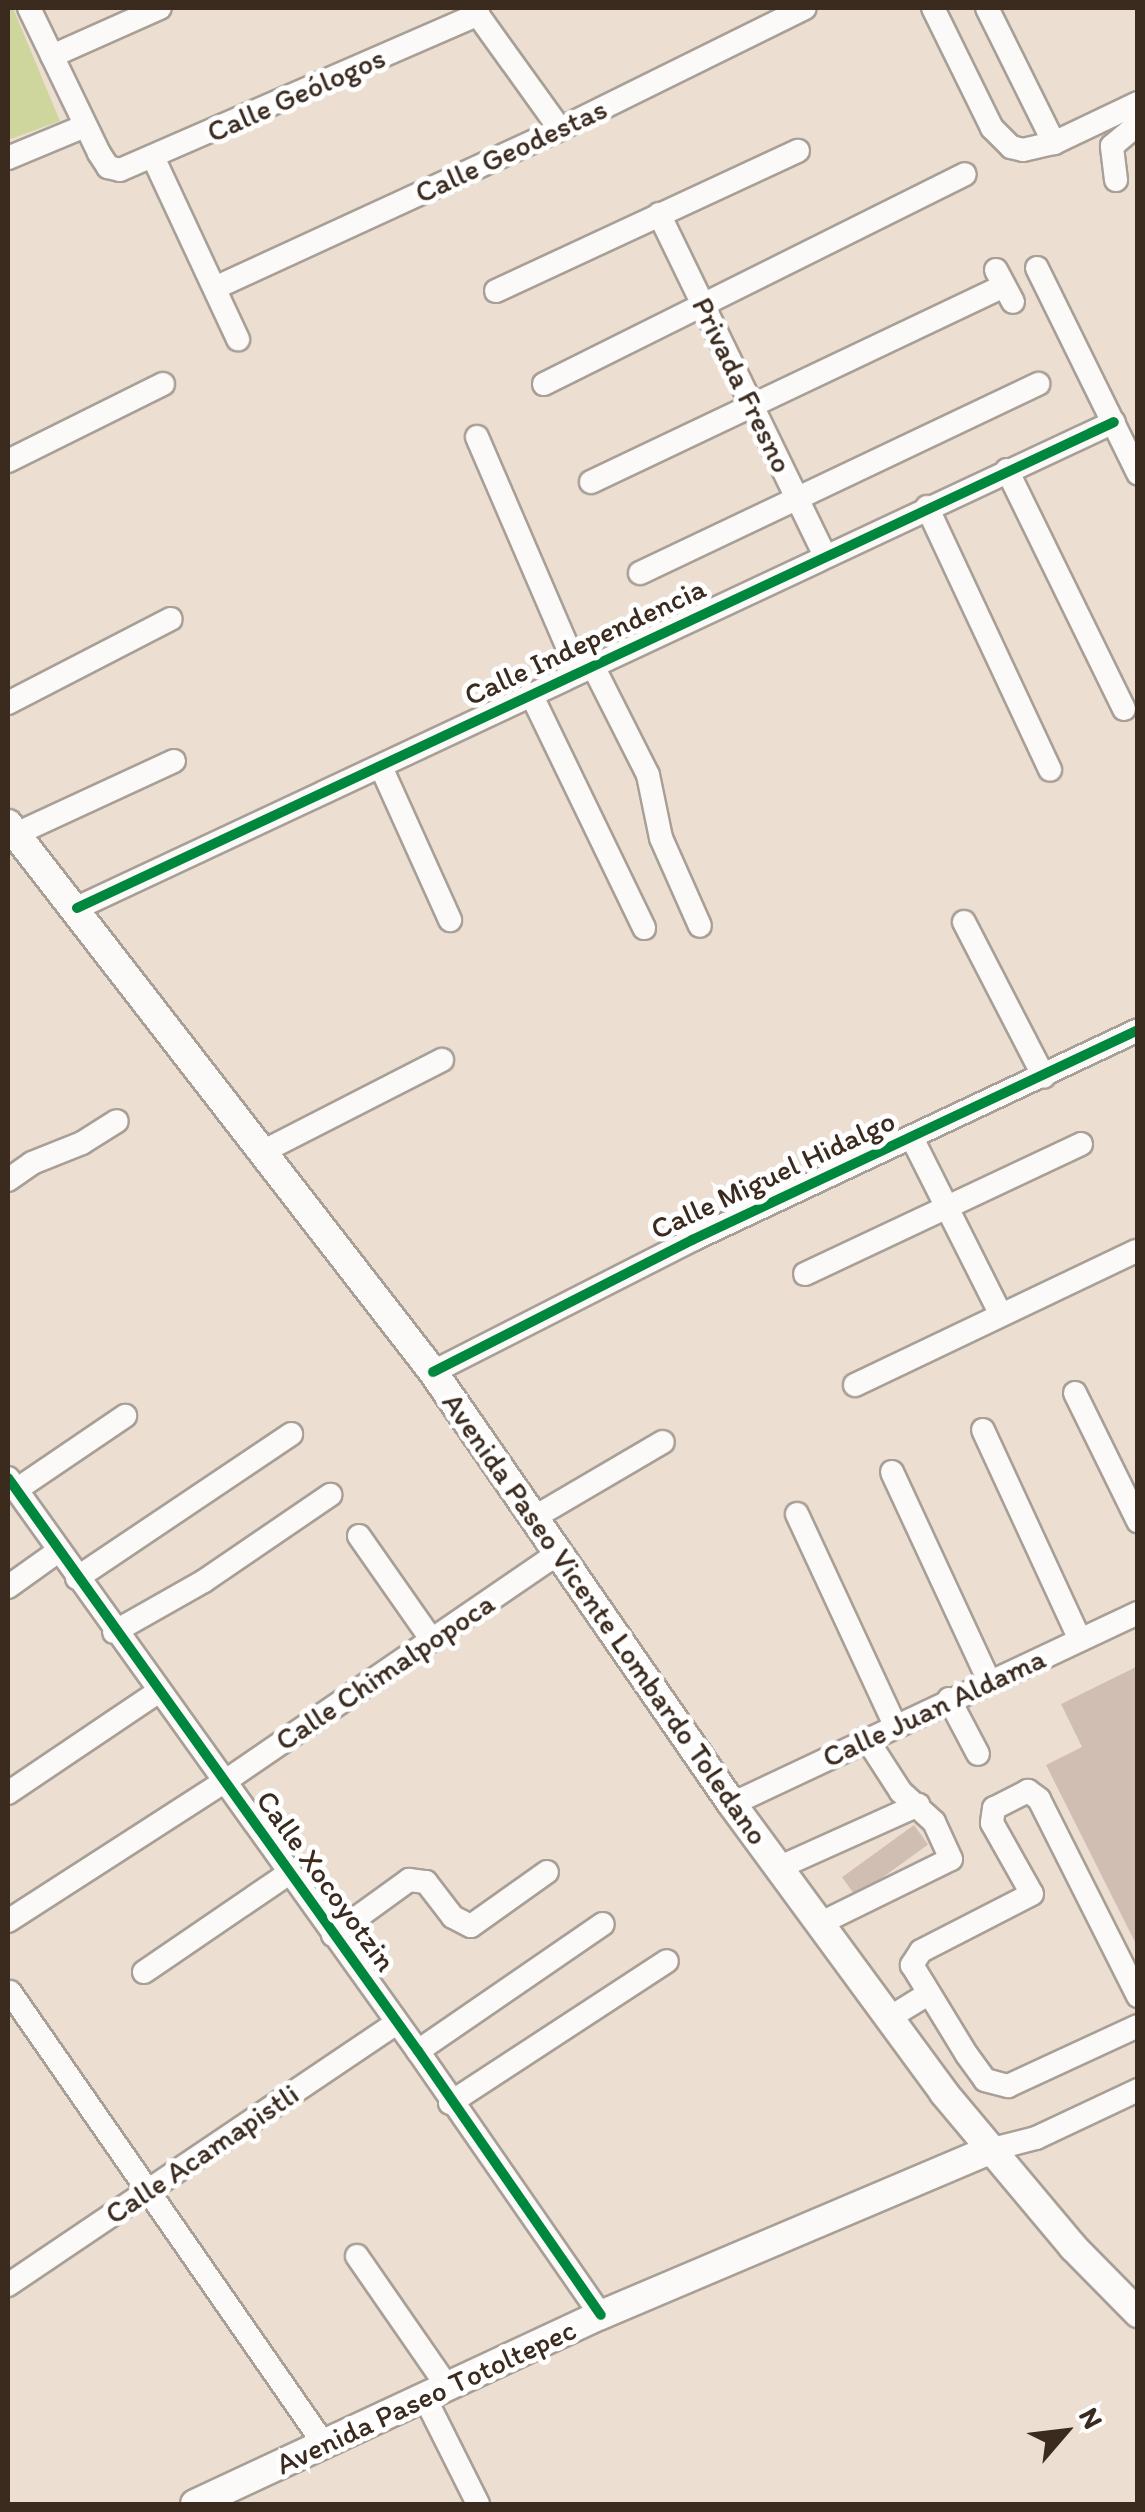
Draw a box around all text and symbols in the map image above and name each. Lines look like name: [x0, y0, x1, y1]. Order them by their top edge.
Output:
street label: Calle Geólogos: [201, 40, 391, 150]
street label: Calle Geodestas: [409, 91, 613, 211]
street label: Privada Fresno: [684, 291, 800, 479]
street label: Calle Independencia: [458, 570, 712, 714]
street label: Calle Miguel Hidalgo: [646, 1103, 900, 1247]
street label: Avenida Paseo Vicente Lombardo Toledano: [434, 1385, 776, 1853]
street label: Calle Chimalpopoca: [270, 1586, 500, 1758]
street label: Calle Juan Aldama: [817, 1641, 1051, 1775]
street label: Calle Xocoyotzin: [248, 1784, 404, 1978]
street label: Calle Acamapistli: [99, 2076, 305, 2232]
street label: Avenida Paseo Totoltepec: [271, 2312, 581, 2482]
north arrow: [1015, 2382, 1115, 2482]
text: N: [1072, 2402, 1111, 2434]

